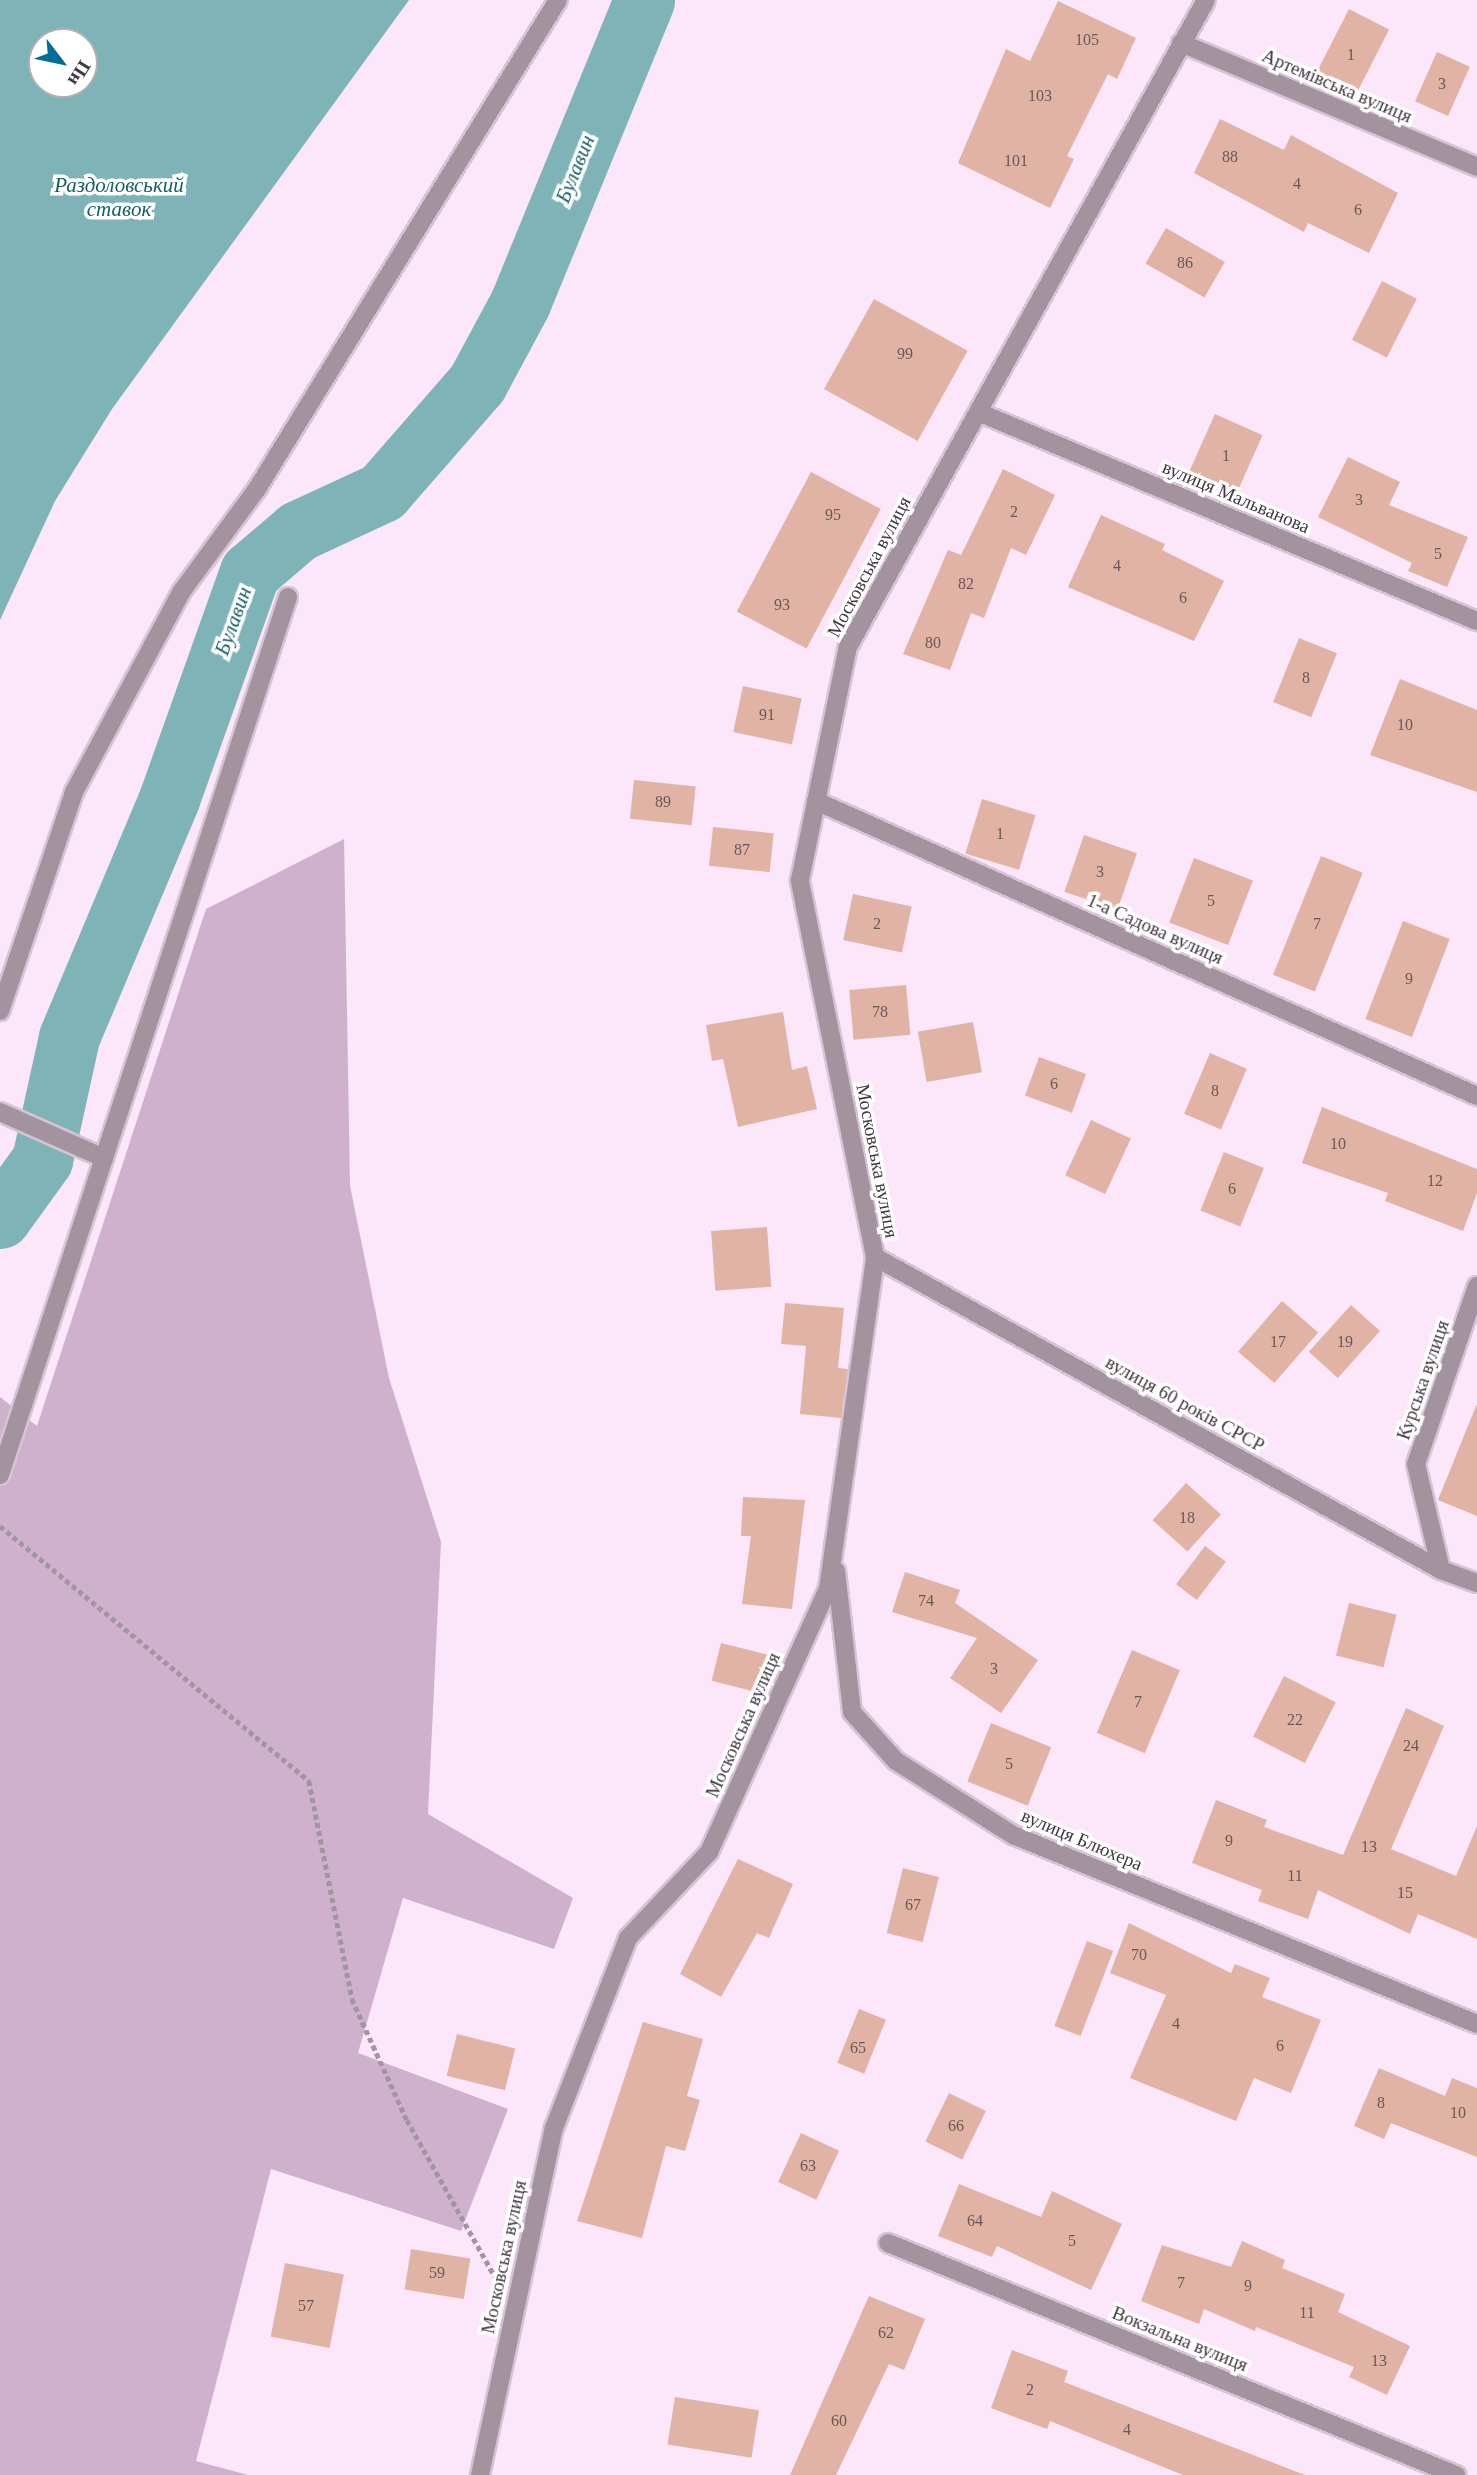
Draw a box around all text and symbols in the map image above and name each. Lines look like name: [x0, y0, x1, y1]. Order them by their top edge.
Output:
north arrow: [28, 28, 98, 98]
house number: 105: [1075, 30, 1099, 50]
street label: Артемівська вулиця: [1259, 44, 1415, 128]
house number: 1: [1347, 45, 1355, 65]
text: Пн: [64, 57, 95, 90]
house number: 3: [1438, 74, 1446, 94]
house number: 103: [1028, 86, 1052, 106]
water label: Булавин: [550, 131, 600, 207]
house number: 88: [1222, 147, 1238, 167]
house number: 101: [1004, 151, 1028, 171]
water label: Раздоловський ставок: [54, 172, 184, 222]
house number: 4: [1293, 174, 1301, 194]
house number: 6: [1354, 200, 1362, 220]
house number: 86: [1177, 253, 1193, 273]
house number: 99: [897, 344, 913, 364]
house number: 1: [1222, 446, 1230, 466]
street label: вулиця Мальванова: [1159, 456, 1313, 538]
house number: 3: [1355, 490, 1363, 510]
street label: Московська вулиця: [822, 493, 916, 641]
house number: 2: [1010, 502, 1018, 522]
house number: 95: [825, 505, 841, 525]
house number: 5: [1434, 544, 1442, 564]
house number: 4: [1113, 556, 1121, 576]
house number: 82: [958, 574, 974, 594]
water label: Булавин: [209, 583, 257, 659]
house number: 6: [1179, 588, 1187, 608]
house number: 93: [774, 595, 790, 615]
house number: 80: [925, 633, 941, 653]
house number: 8: [1302, 668, 1310, 688]
house number: 91: [759, 705, 775, 725]
house number: 10: [1397, 715, 1413, 735]
house number: 89: [655, 792, 671, 812]
house number: 1: [996, 824, 1004, 844]
house number: 87: [734, 840, 750, 860]
house number: 3: [1096, 862, 1104, 882]
street label: 1-а Садова вулиця: [1083, 889, 1227, 969]
house number: 5: [1207, 891, 1215, 911]
house number: 2: [873, 914, 881, 934]
house number: 7: [1313, 914, 1321, 934]
house number: 9: [1405, 969, 1413, 989]
house number: 78: [872, 1002, 888, 1022]
house number: 6: [1050, 1074, 1058, 1094]
house number: 8: [1211, 1081, 1219, 1101]
street label: Московська вулиця: [851, 1082, 903, 1240]
house number: 10: [1330, 1134, 1346, 1154]
house number: 12: [1427, 1171, 1443, 1191]
house number: 6: [1228, 1179, 1236, 1199]
street label: Курська вулиця: [1392, 1317, 1454, 1443]
house number: 17: [1270, 1332, 1286, 1352]
house number: 19: [1337, 1332, 1353, 1352]
street label: вулиця 60 років СРСР: [1102, 1351, 1268, 1457]
house number: 18: [1179, 1508, 1195, 1528]
house number: 74: [918, 1591, 934, 1611]
street label: Московська вулиця: [701, 1649, 785, 1801]
house number: 3: [990, 1659, 998, 1679]
house number: 7: [1134, 1692, 1142, 1712]
house number: 22: [1287, 1710, 1303, 1730]
house number: 24: [1403, 1736, 1419, 1756]
house number: 5: [1005, 1754, 1013, 1774]
street label: вулиця Блюхера: [1018, 1804, 1146, 1876]
house number: 9: [1225, 1831, 1233, 1851]
house number: 13: [1361, 1837, 1377, 1857]
house number: 11: [1287, 1866, 1303, 1886]
house number: 15: [1397, 1883, 1413, 1903]
house number: 67: [905, 1895, 921, 1915]
house number: 70: [1131, 1945, 1147, 1965]
house number: 4: [1172, 2014, 1180, 2034]
house number: 6: [1276, 2036, 1284, 2056]
house number: 65: [850, 2038, 866, 2058]
house number: 8: [1377, 2093, 1385, 2113]
house number: 10: [1450, 2103, 1466, 2123]
house number: 66: [948, 2116, 964, 2136]
house number: 63: [800, 2156, 816, 2176]
street label: Московська вулиця: [477, 2178, 531, 2336]
house number: 64: [967, 2211, 983, 2231]
house number: 5: [1068, 2231, 1076, 2251]
house number: 59: [429, 2263, 445, 2283]
house number: 7: [1177, 2273, 1185, 2293]
house number: 9: [1244, 2276, 1252, 2296]
house number: 57: [298, 2296, 314, 2316]
street label: Вокзальна вулиця: [1109, 2301, 1251, 2377]
house number: 11: [1299, 2303, 1315, 2323]
house number: 62: [878, 2323, 894, 2343]
house number: 13: [1371, 2351, 1387, 2371]
house number: 2: [1026, 2380, 1034, 2400]
house number: 60: [831, 2411, 847, 2431]
house number: 4: [1123, 2420, 1131, 2440]

